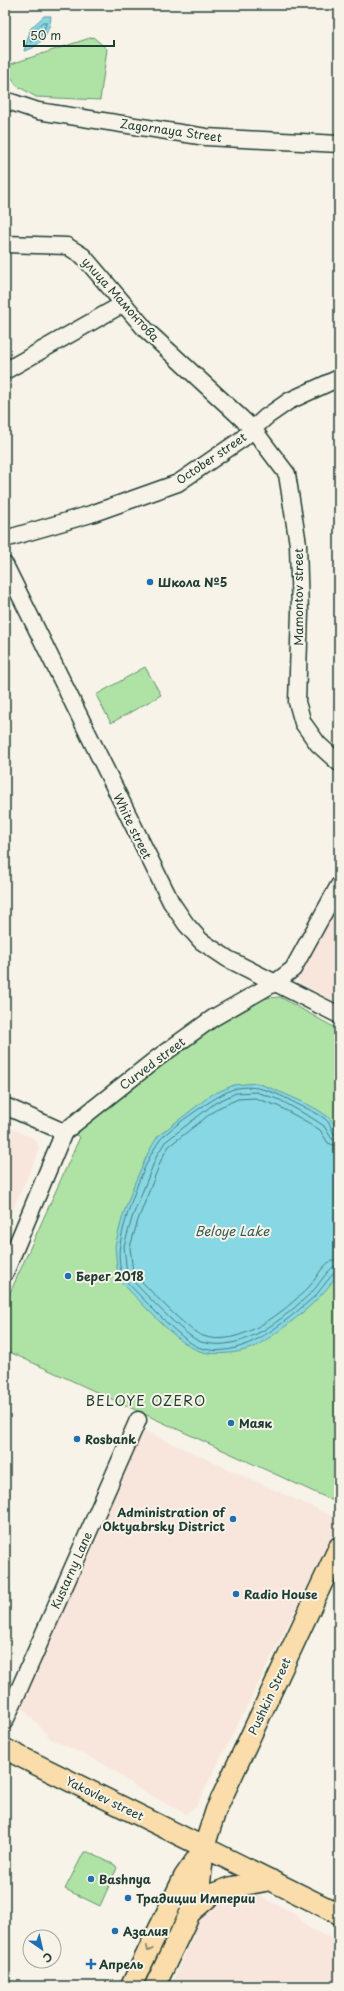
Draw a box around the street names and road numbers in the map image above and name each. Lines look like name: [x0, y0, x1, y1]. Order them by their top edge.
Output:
street label: Zagornaya Street: [119, 114, 223, 146]
street label: улица Мамонтова: [78, 253, 164, 346]
street label: October street: [172, 428, 250, 488]
street label: Mamontov street: [289, 548, 307, 646]
street label: White street: [109, 790, 157, 862]
street label: Curved street: [115, 1032, 189, 1094]
street label: Kustarny Lane: [46, 1528, 96, 1612]
street label: Pushkin Street: [243, 1654, 295, 1738]
street label: Yakovlev street: [63, 1771, 147, 1825]

